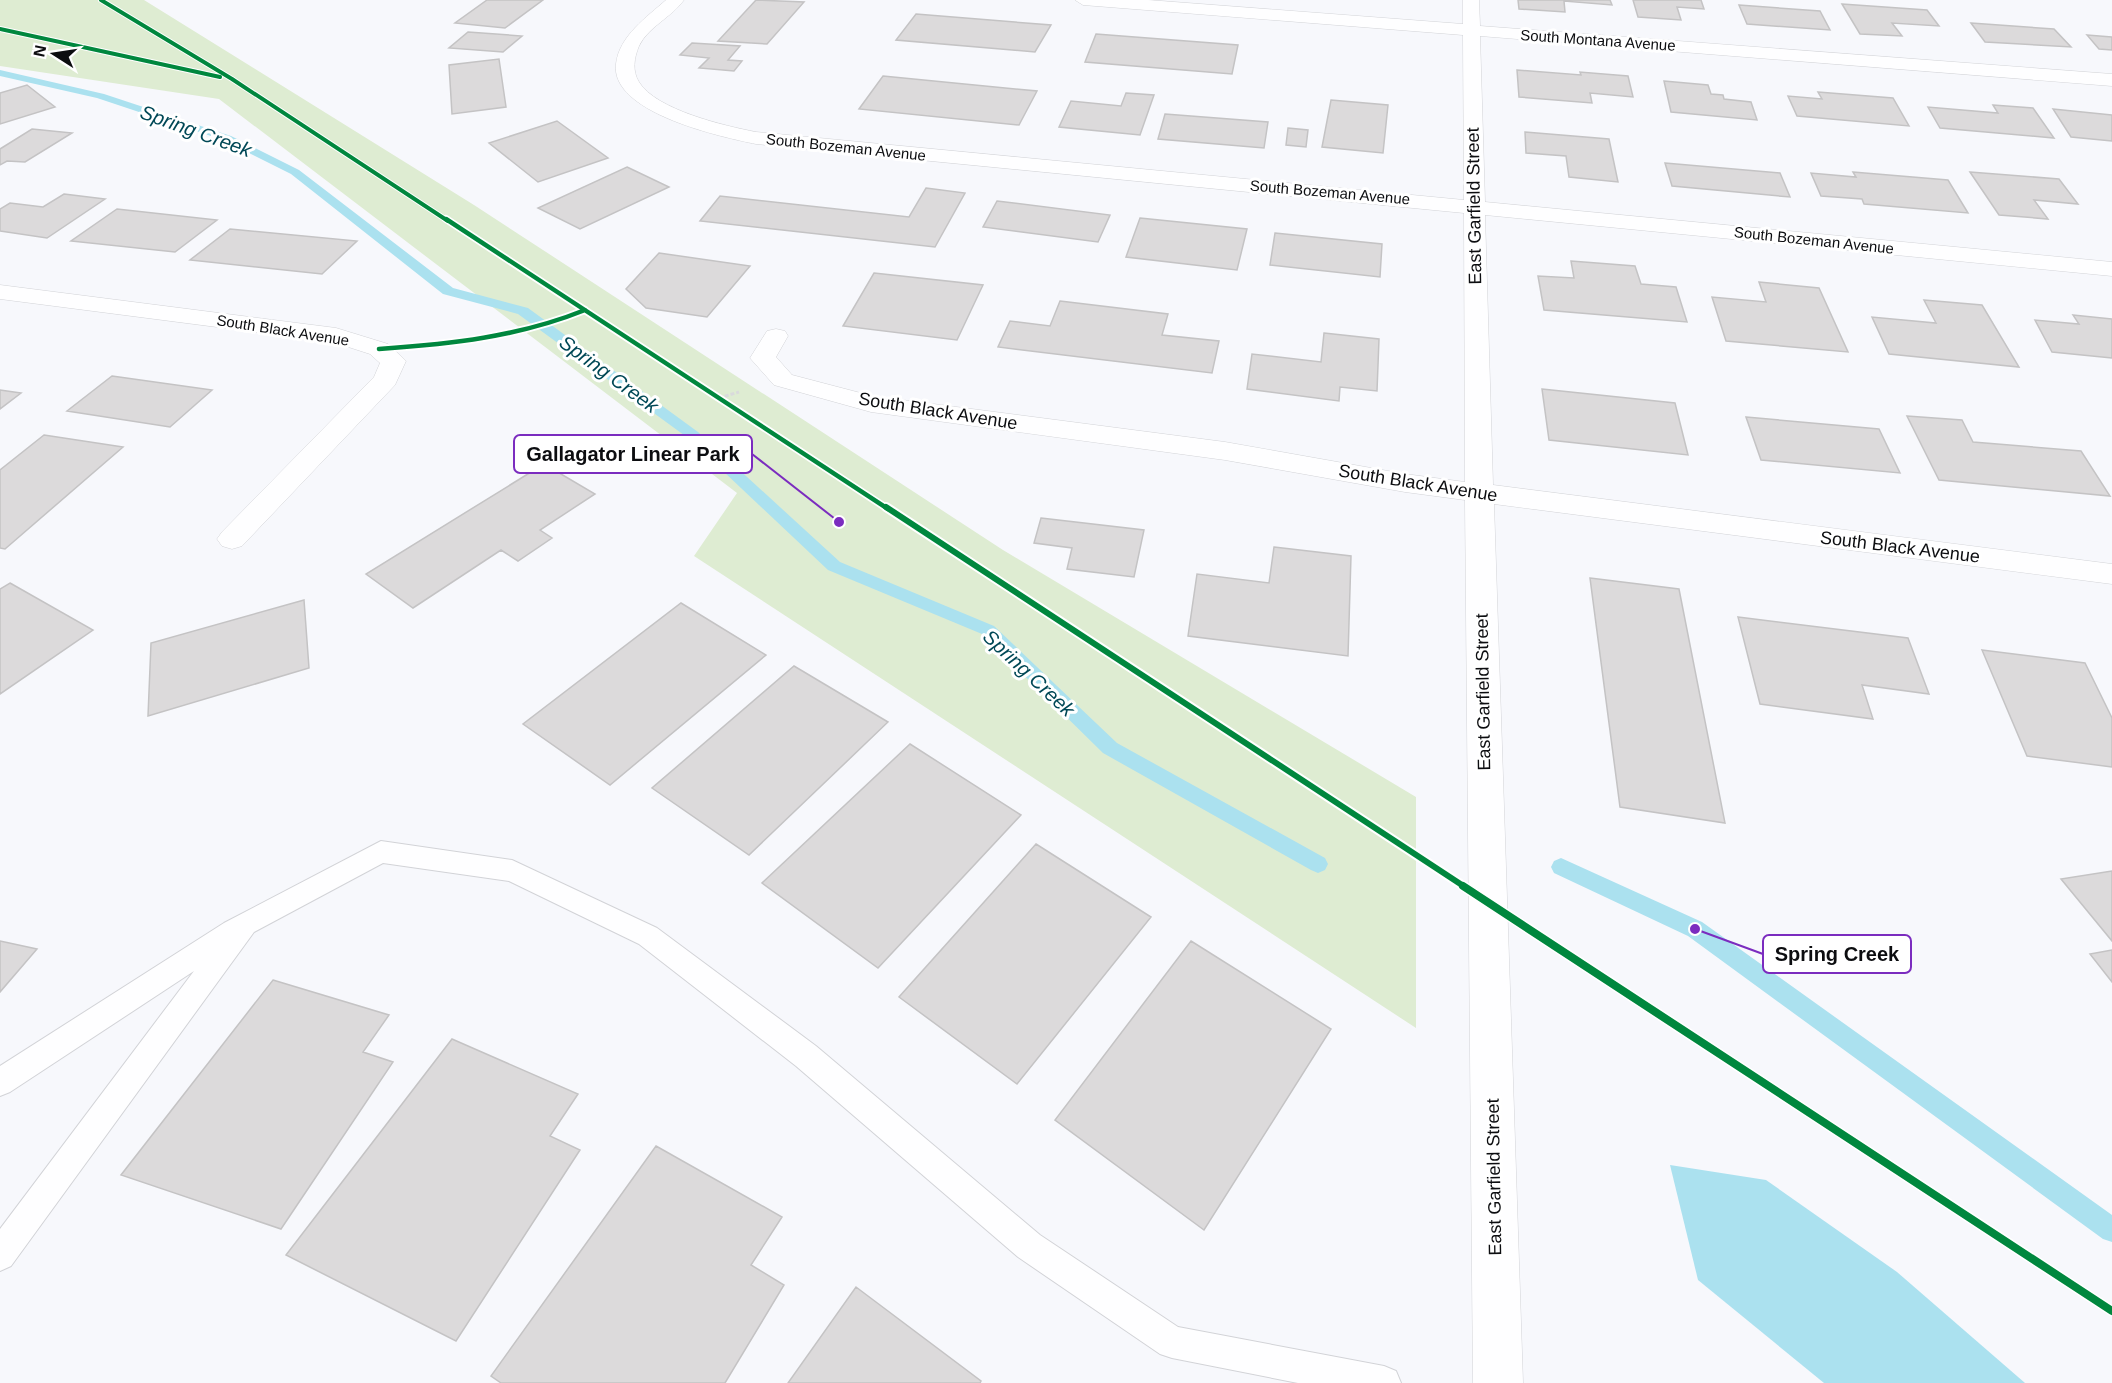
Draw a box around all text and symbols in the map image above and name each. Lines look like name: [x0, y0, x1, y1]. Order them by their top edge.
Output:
north arrow: [24, 24, 84, 84]
street label: South Montana Avenue: [1520, 26, 1676, 54]
text: N: [30, 44, 49, 58]
water label: Spring Creek: [137, 101, 256, 162]
street label: East Garfield Street: [1463, 127, 1485, 285]
street label: South Bozeman Avenue: [765, 130, 927, 164]
street label: South Bozeman Avenue: [1249, 177, 1411, 207]
street label: South Bozeman Avenue: [1733, 223, 1895, 257]
street label: South Black Avenue: [215, 311, 351, 349]
water label: Spring Creek: [555, 331, 663, 418]
street label: South Black Avenue: [857, 389, 1019, 433]
callout: Gallagator Linear Park: [514, 435, 752, 473]
text: Gallagator Linear Park: [526, 443, 741, 465]
street label: South Black Avenue: [1337, 461, 1499, 505]
street label: South Black Avenue: [1819, 527, 1981, 567]
street label: East Garfield Street: [1472, 613, 1494, 771]
water label: Spring Creek: [979, 625, 1080, 722]
callout: Spring Creek: [1763, 935, 1911, 973]
text: Spring Creek: [1775, 943, 1900, 965]
street label: East Garfield Street: [1483, 1098, 1505, 1256]

